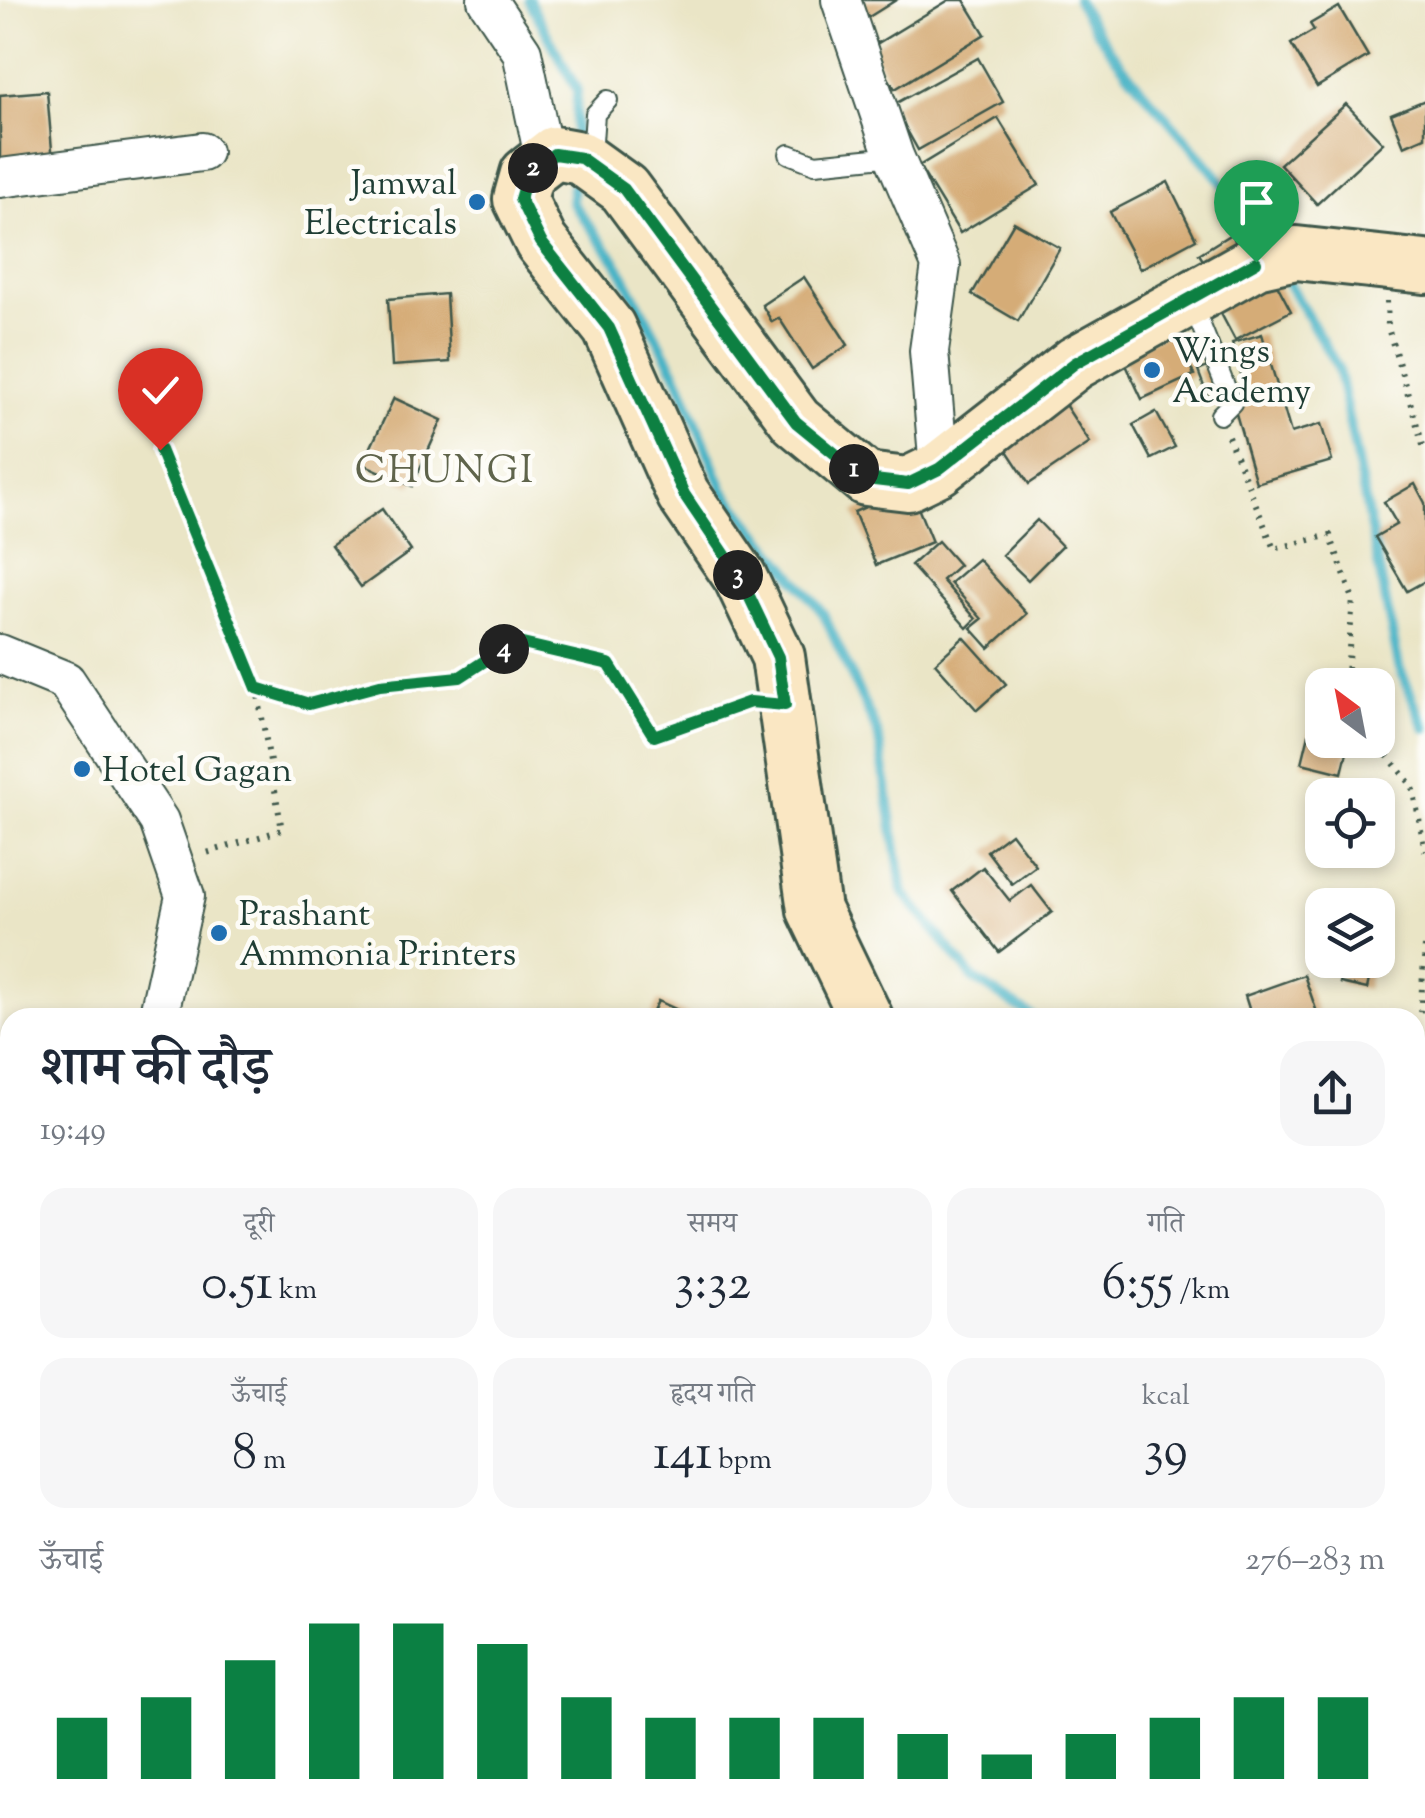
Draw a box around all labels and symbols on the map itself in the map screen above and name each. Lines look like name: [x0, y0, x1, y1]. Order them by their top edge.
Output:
pin: 2: [508, 143, 558, 193]
place label: Jamwal Electricals: [304, 160, 457, 251]
pin: [1214, 160, 1299, 263]
marker: Jamwal Electricals: [466, 191, 488, 213]
place label: Wings Academy: [1172, 328, 1311, 419]
pin: [118, 348, 203, 451]
marker: Wings Academy: [1141, 359, 1163, 381]
pin: 1: [829, 444, 879, 494]
district label: CHUNGI: [355, 446, 535, 500]
pin: 3: [713, 550, 763, 600]
pin: 4: [479, 624, 529, 674]
north arrow: [1305, 668, 1395, 758]
place label: Hotel Gagan: [102, 747, 292, 798]
marker: Hotel Gagan: [71, 758, 93, 780]
place label: Prashant Ammonia Printers: [239, 891, 516, 982]
marker: Prashant Ammonia Printers: [208, 922, 230, 944]

